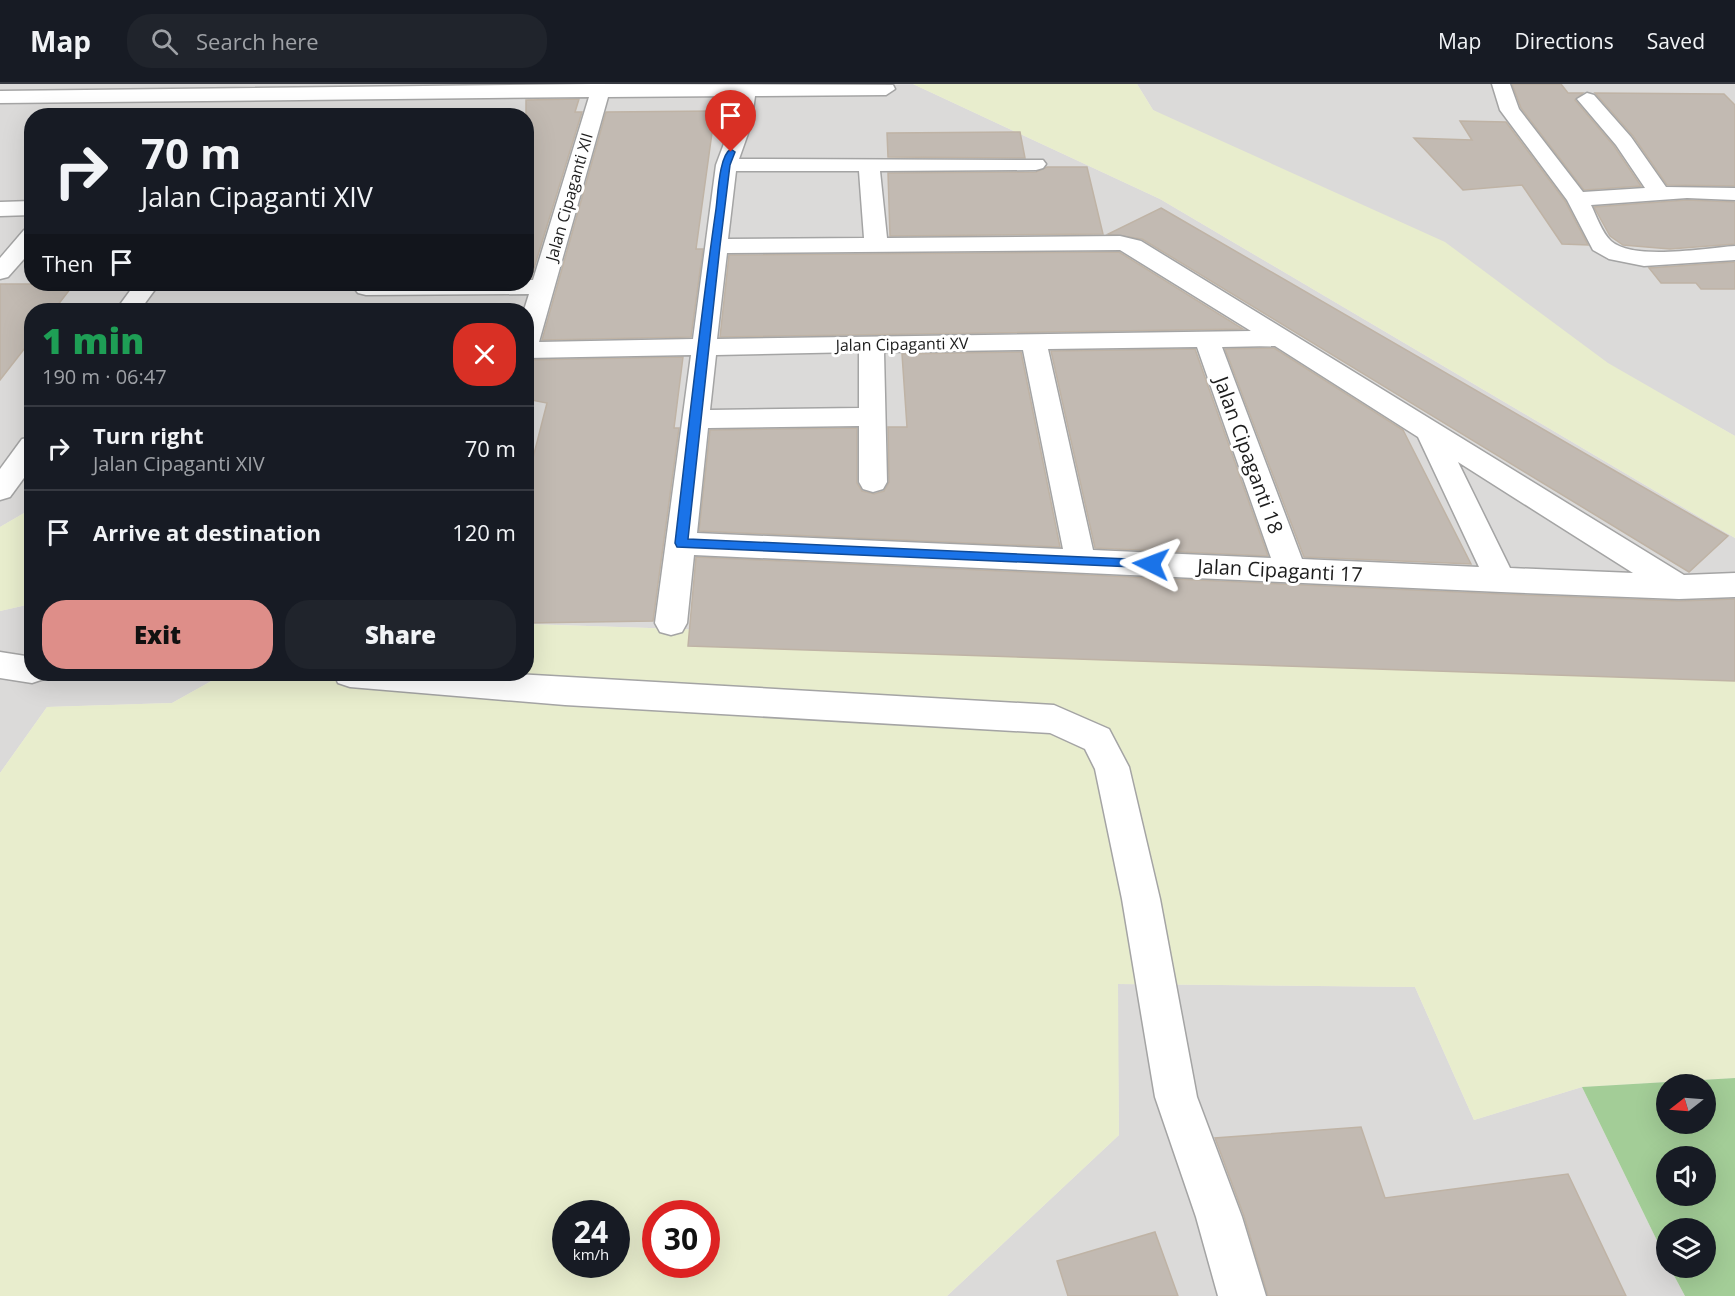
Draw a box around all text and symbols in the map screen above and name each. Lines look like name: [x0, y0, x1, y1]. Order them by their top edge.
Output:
search box: [127, 14, 547, 68]
text: Map: [30, 22, 91, 60]
icon: search: [148, 25, 181, 58]
text: Search here: [196, 26, 319, 56]
text: Map: [1438, 27, 1481, 55]
text: Directions: [1514, 27, 1614, 55]
text: Saved: [1647, 27, 1705, 55]
pin: [705, 90, 756, 152]
icon: arrive: [714, 99, 747, 132]
text: 70 m: [141, 124, 241, 181]
street label: Jalan Cipaganti XII: [540, 130, 598, 266]
icon: right: [42, 132, 120, 210]
text: Jalan Cipaganti XIV: [141, 178, 373, 215]
icon: arrive: [105, 246, 138, 279]
text: Then: [42, 248, 93, 278]
text: 1 min: [42, 316, 144, 365]
button: close: [453, 323, 516, 386]
street label: Jalan Cipaganti XV: [833, 332, 969, 356]
text: 190 m · 06:47: [42, 363, 167, 390]
street label: Jalan Cipaganti 18: [1207, 371, 1290, 537]
text: Turn right: [93, 420, 204, 450]
icon: right: [42, 432, 75, 465]
text: 70 m: [465, 433, 516, 463]
text: Jalan Cipaganti XIV: [93, 450, 265, 477]
icon: arrive: [42, 516, 75, 549]
text: Arrive at destination: [93, 517, 321, 547]
text: 120 m: [452, 517, 516, 547]
position arrow: [1119, 532, 1183, 596]
street label: Jalan Cipaganti 17: [1195, 552, 1363, 588]
button: Exit: [42, 600, 273, 669]
button: Share: [285, 600, 516, 669]
north arrow: [1656, 1074, 1716, 1134]
map controls: [1656, 1074, 1716, 1278]
button: sound: [1656, 1146, 1716, 1206]
speed limit sign: 30: [642, 1200, 720, 1278]
text: 24: [574, 1211, 608, 1252]
button: layers: [1656, 1218, 1716, 1278]
text: km/h: [573, 1244, 609, 1264]

